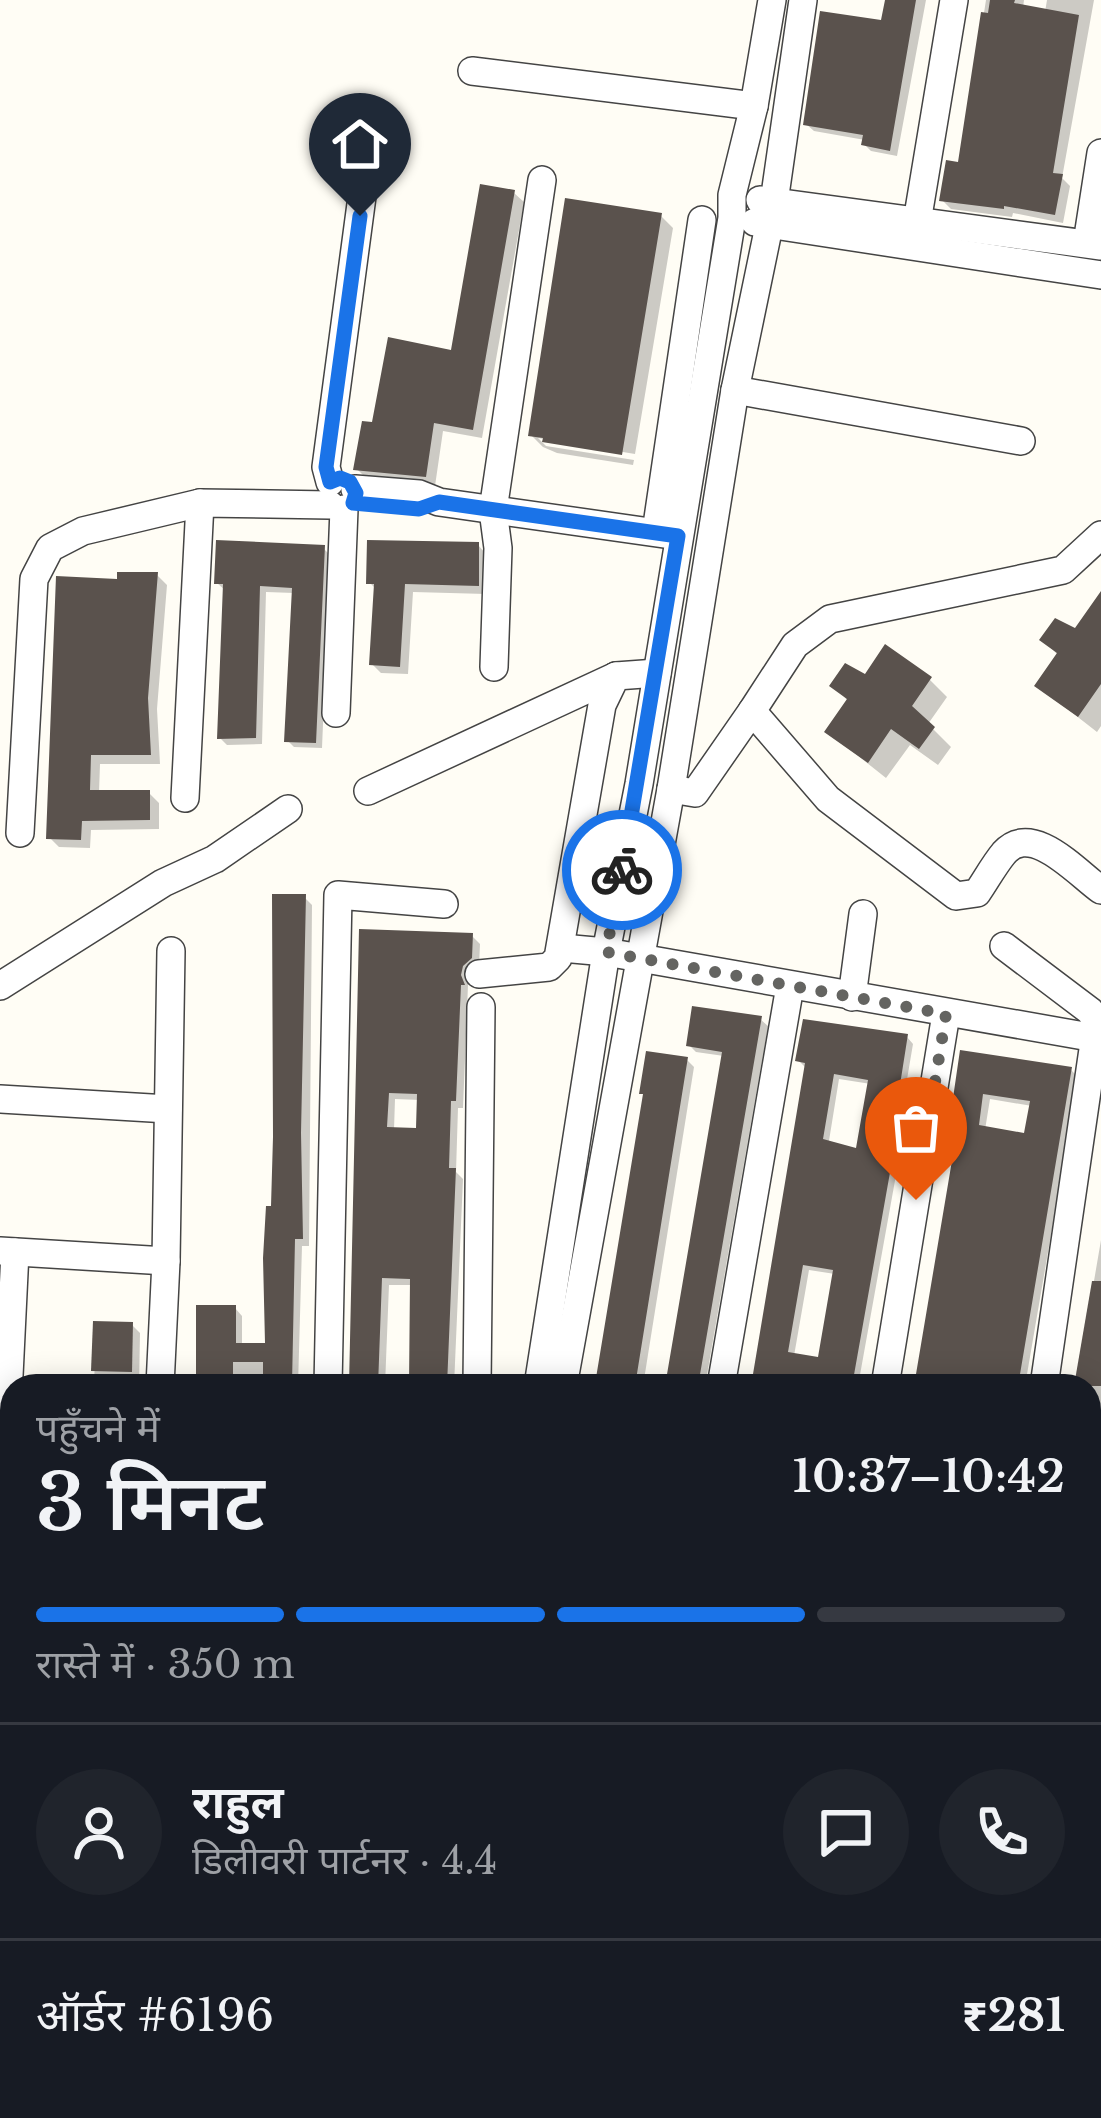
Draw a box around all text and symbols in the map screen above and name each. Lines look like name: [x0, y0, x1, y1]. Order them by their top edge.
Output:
pin: [309, 93, 411, 216]
icon: home: [327, 111, 393, 177]
courier: [562, 810, 682, 930]
icon: bike: [589, 837, 655, 903]
pin: [865, 1077, 967, 1200]
icon: bag: [883, 1095, 949, 1161]
text: पहुँचने में: [36, 1404, 160, 1453]
text: 10:37–10:42: [792, 1448, 1065, 1504]
text: 3 मिनट: [36, 1454, 265, 1551]
text: रास्ते में · 350 m: [36, 1640, 295, 1689]
button: person: [36, 1769, 162, 1895]
button: chat: [783, 1769, 909, 1895]
button: phone: [939, 1769, 1065, 1895]
text: राहुल: [192, 1774, 284, 1830]
text: डिलीवरी पार्टनर · 4.4: [192, 1836, 497, 1885]
text: ऑर्डर #6196: [36, 1987, 274, 2043]
text: ₹281: [962, 1987, 1065, 2043]

